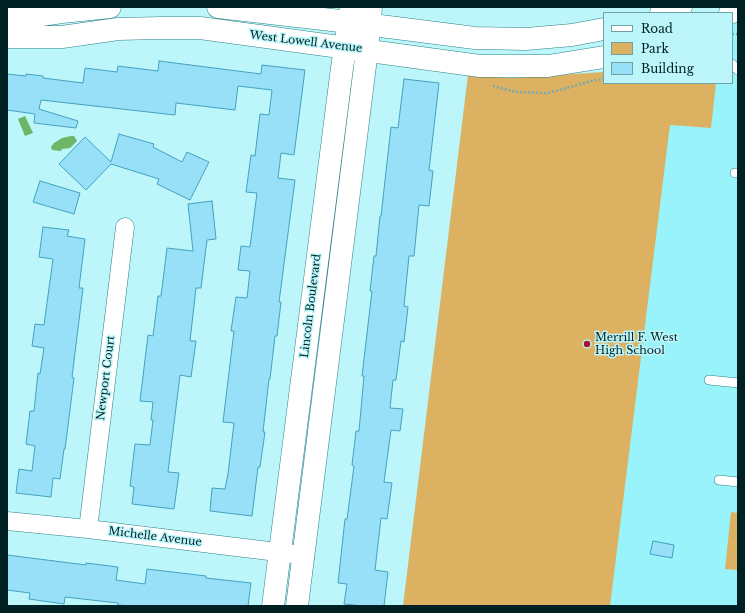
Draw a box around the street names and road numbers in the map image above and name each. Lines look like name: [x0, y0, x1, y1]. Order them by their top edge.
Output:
street label: West Lowell Avenue: [249, 29, 363, 55]
street label: Lincoln Boulevard: [298, 253, 324, 359]
street label: Newport Court: [94, 335, 118, 421]
street label: Michelle Avenue: [108, 525, 202, 549]

